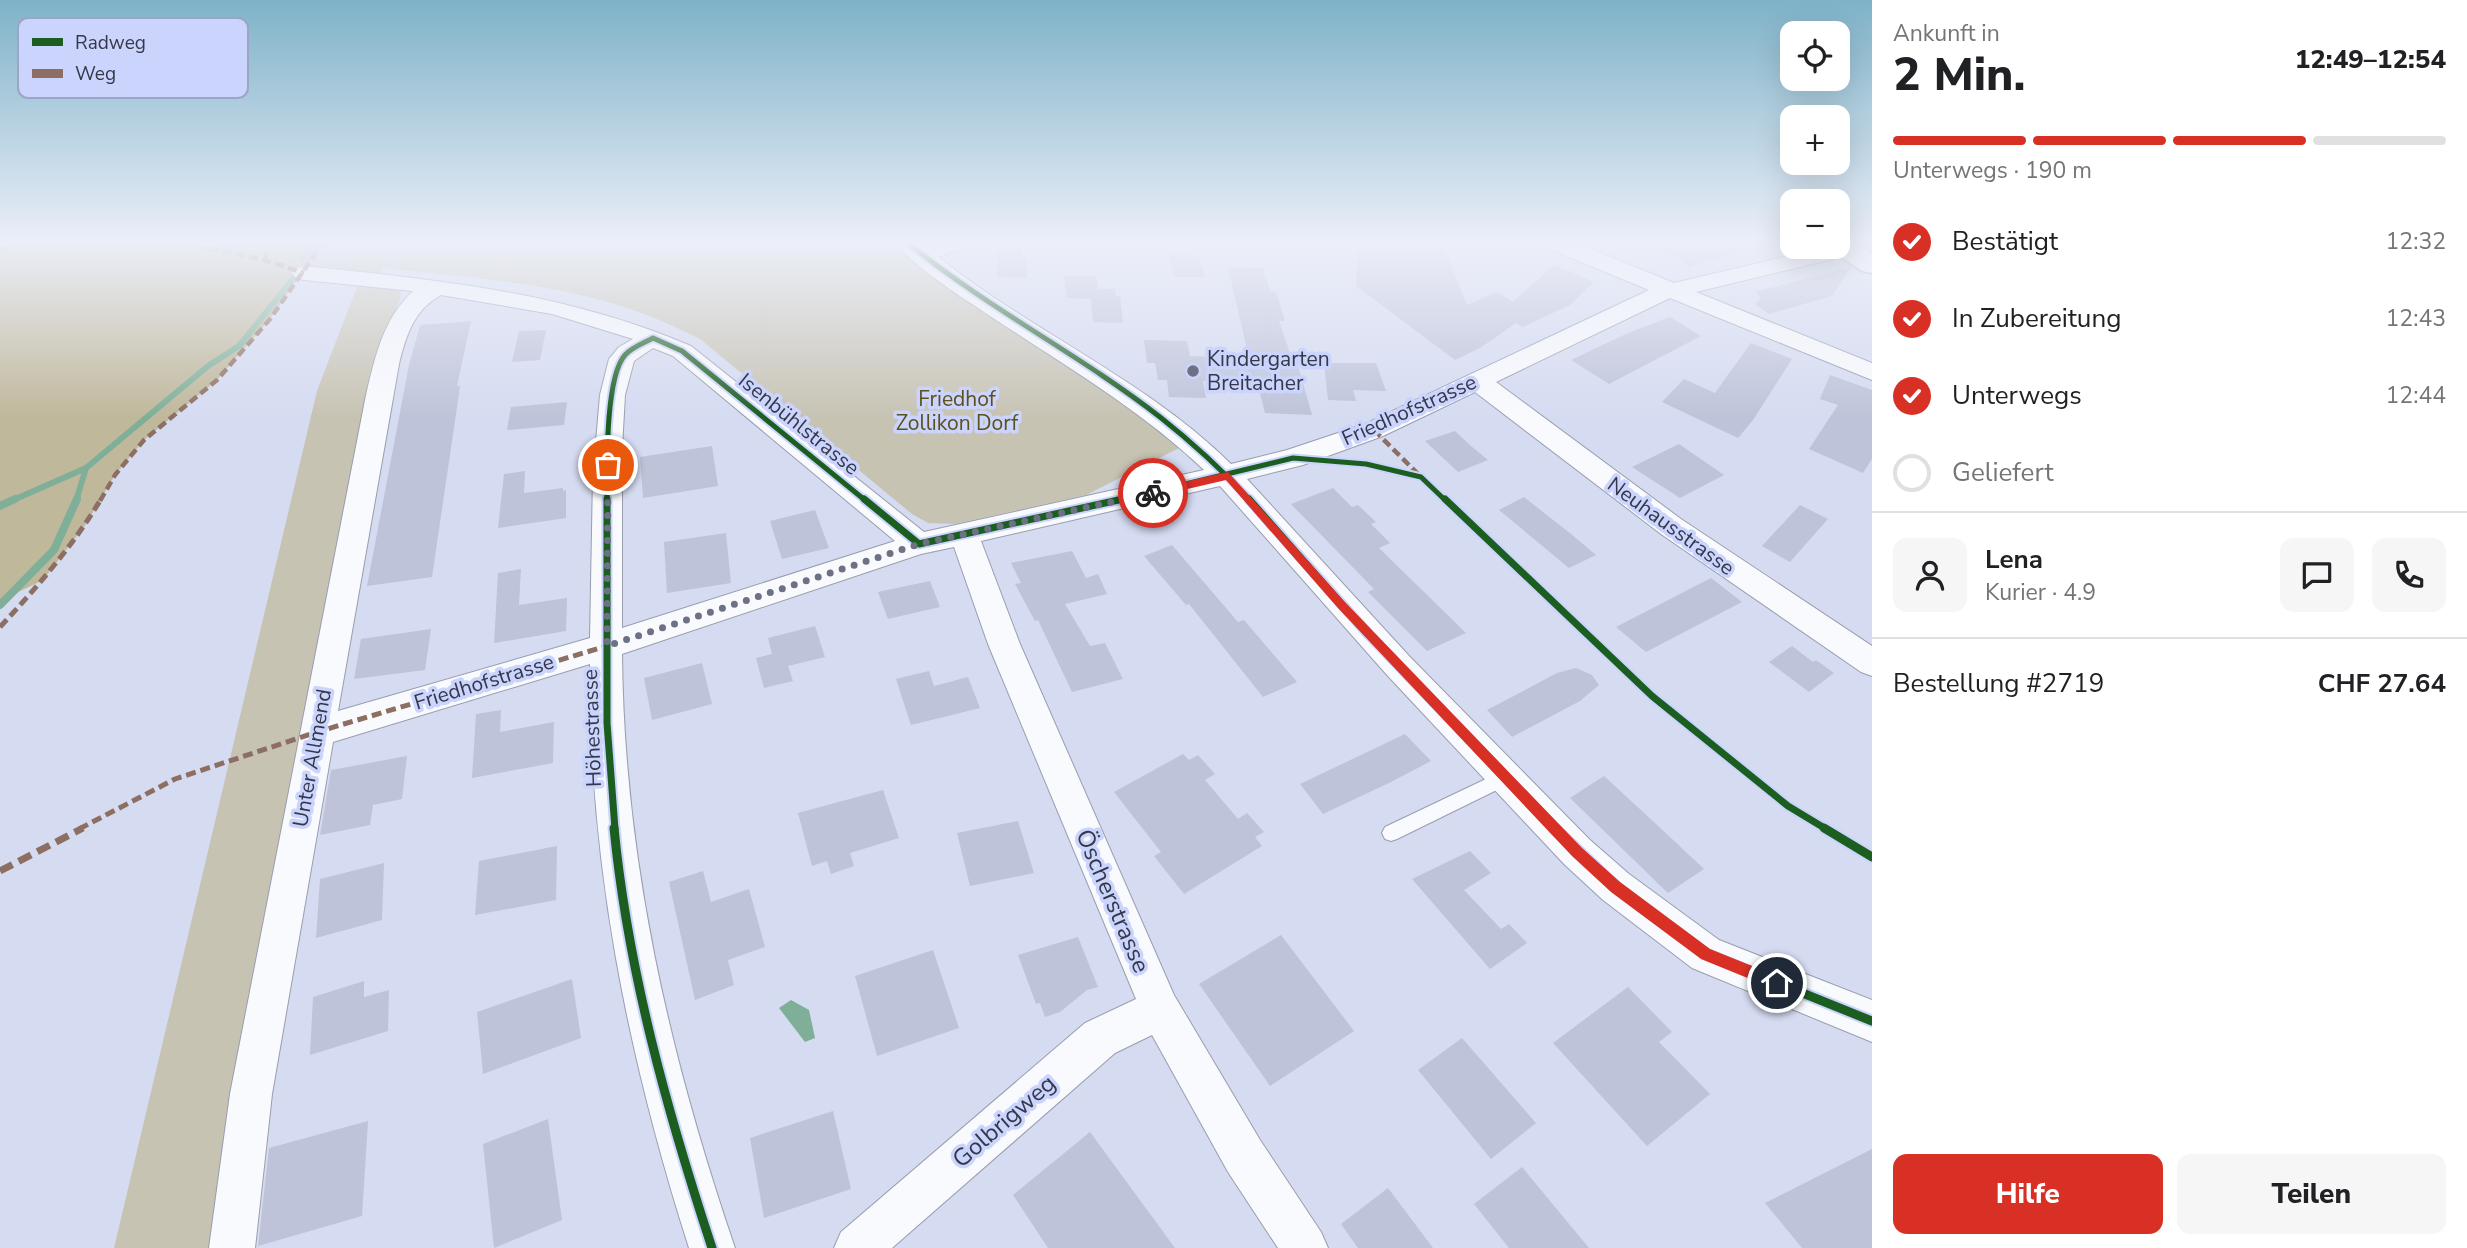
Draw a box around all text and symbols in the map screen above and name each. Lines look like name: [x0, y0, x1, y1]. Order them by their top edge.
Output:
legend: [18, 18, 248, 98]
text: Ankunft in: [1893, 18, 2000, 49]
map controls: [1780, 21, 1850, 259]
button: locate: [1780, 21, 1850, 91]
text: Radweg: [75, 30, 146, 56]
text: 12:49–12:54: [2295, 42, 2446, 77]
text: 2 Min.: [1893, 43, 2025, 106]
text: Weg: [75, 61, 116, 87]
button: +: [1780, 105, 1850, 175]
text: Unterwegs · 190 m: [1893, 155, 2092, 186]
button: −: [1780, 189, 1850, 259]
icon: check: [1893, 223, 1931, 261]
text: Bestätigt: [1952, 224, 2058, 259]
text: 12:32: [2386, 226, 2446, 257]
icon: check: [1893, 300, 1931, 338]
text: In Zubereitung: [1952, 301, 2121, 336]
text: 12:43: [2386, 303, 2446, 334]
place label: Kindergarten Breitacher: [1207, 345, 1330, 397]
marker: Kindergarten Breitacher: [1185, 363, 1201, 379]
street label: Isenbühlstrasse: [733, 367, 865, 481]
street label: Friedhofstrasse: [1337, 368, 1481, 452]
icon: check: [1893, 377, 1931, 415]
text: Unterwegs: [1952, 378, 2082, 413]
text: 12:44: [2386, 380, 2446, 411]
park label: Friedhof Zollikon Dorf: [896, 385, 1019, 437]
pin: [578, 435, 638, 495]
icon: bag: [589, 446, 627, 484]
text: Geliefert: [1952, 455, 2053, 490]
courier: [1118, 458, 1188, 528]
street label: Neuhausstrasse: [1602, 470, 1740, 582]
icon: bike: [1134, 474, 1172, 512]
button: person: [1893, 538, 1967, 612]
button: chat: [2280, 538, 2354, 612]
button: phone: [2372, 538, 2446, 612]
text: Lena: [1985, 542, 2043, 577]
text: Kurier · 4.9: [1985, 577, 2096, 608]
street label: Friedhofstrasse: [411, 647, 557, 717]
text: Bestellung #2719: [1893, 666, 2104, 701]
text: CHF 27.64: [2318, 666, 2446, 701]
street label: Höhestrasse: [576, 669, 608, 787]
street label: Unter Allmend: [286, 687, 338, 829]
street label: Öscherstrasse: [1068, 824, 1158, 978]
pin: [1747, 953, 1807, 1013]
icon: home: [1758, 964, 1796, 1002]
street label: Golbrigweg: [946, 1067, 1062, 1175]
button: Hilfe: [1893, 1154, 2163, 1234]
button: Teilen: [2177, 1154, 2446, 1234]

